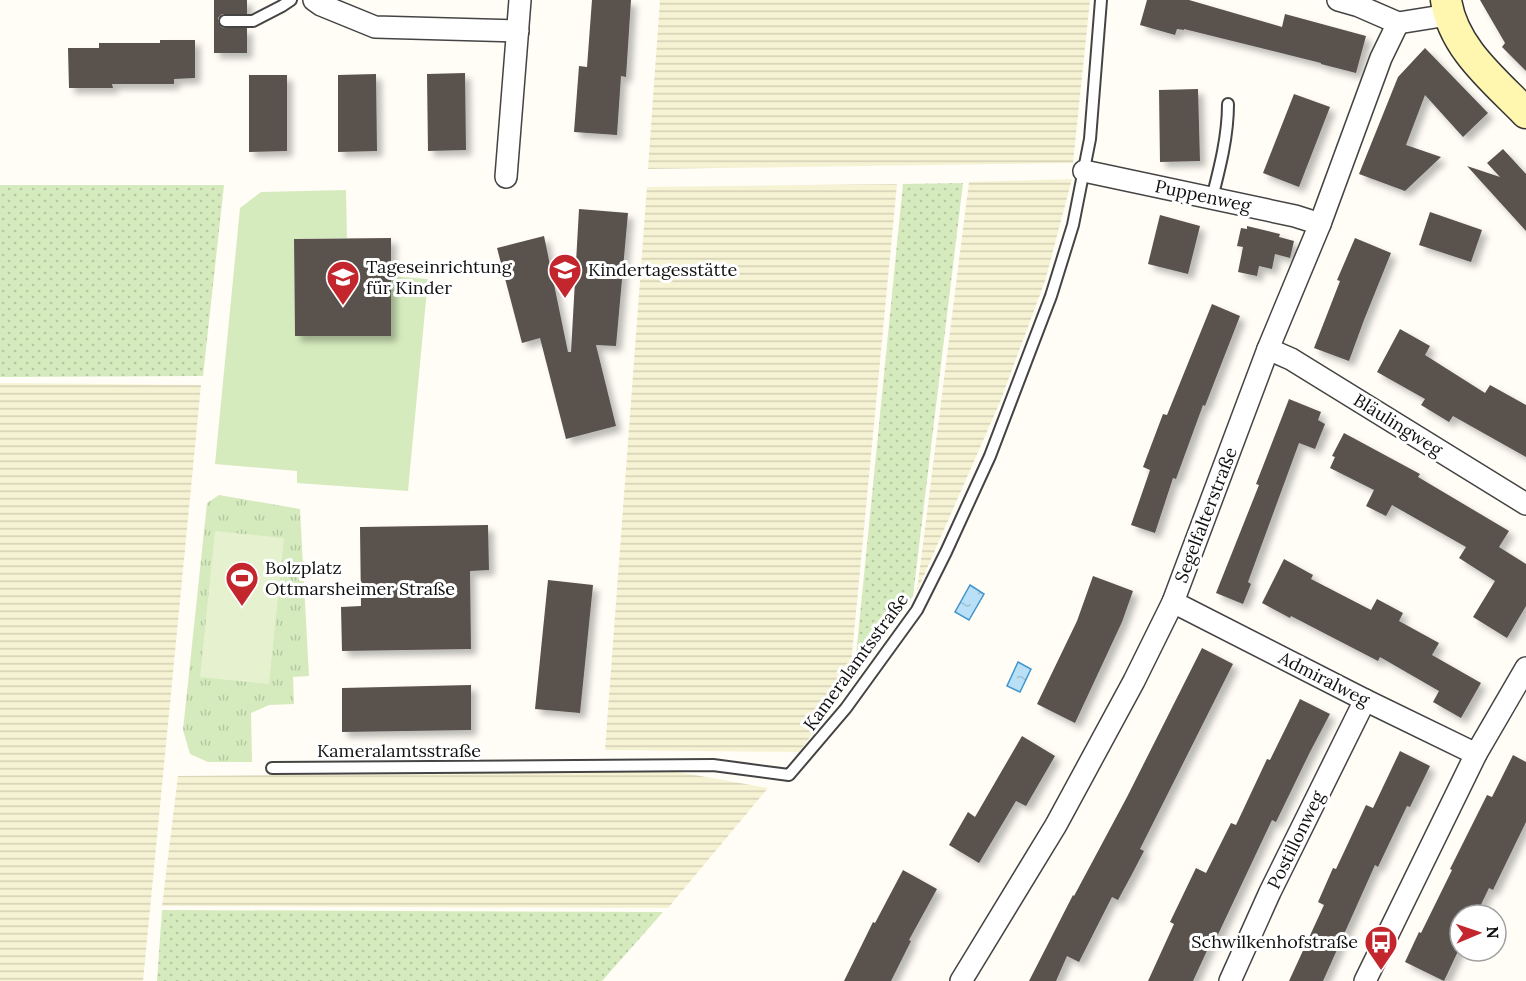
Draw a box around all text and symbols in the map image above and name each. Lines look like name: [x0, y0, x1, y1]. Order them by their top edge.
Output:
street label: Puppenweg: [1153, 174, 1254, 217]
school or university icon: Kindertagesstätte: [547, 252, 583, 299]
place label: Tageseinrichtung für Kinder: [366, 255, 513, 299]
place label: Kindertagesstätte: [588, 258, 737, 281]
school or university icon: Tageseinrichtung für Kinder: [325, 259, 361, 306]
street label: Bläulingweg: [1349, 388, 1448, 462]
street label: Segelfalterstraße: [1169, 443, 1242, 586]
place label: Bolzplatz Ottmarsheimer Straße: [265, 556, 455, 600]
sports icon: Bolzplatz Ottmarsheimer Straße: [224, 560, 260, 607]
street label: Kameralamtsstraße: [798, 588, 913, 735]
street label: Admiralweg: [1274, 645, 1374, 712]
street label: Kameralamtsstraße: [317, 739, 481, 762]
street label: Postillonweg: [1262, 786, 1330, 893]
north arrow: [1448, 903, 1508, 963]
bus stop icon: Schwilkenhofstraße: [1363, 924, 1399, 971]
text: N: [1483, 926, 1503, 939]
place label: Schwilkenhofstraße: [1191, 930, 1358, 953]

